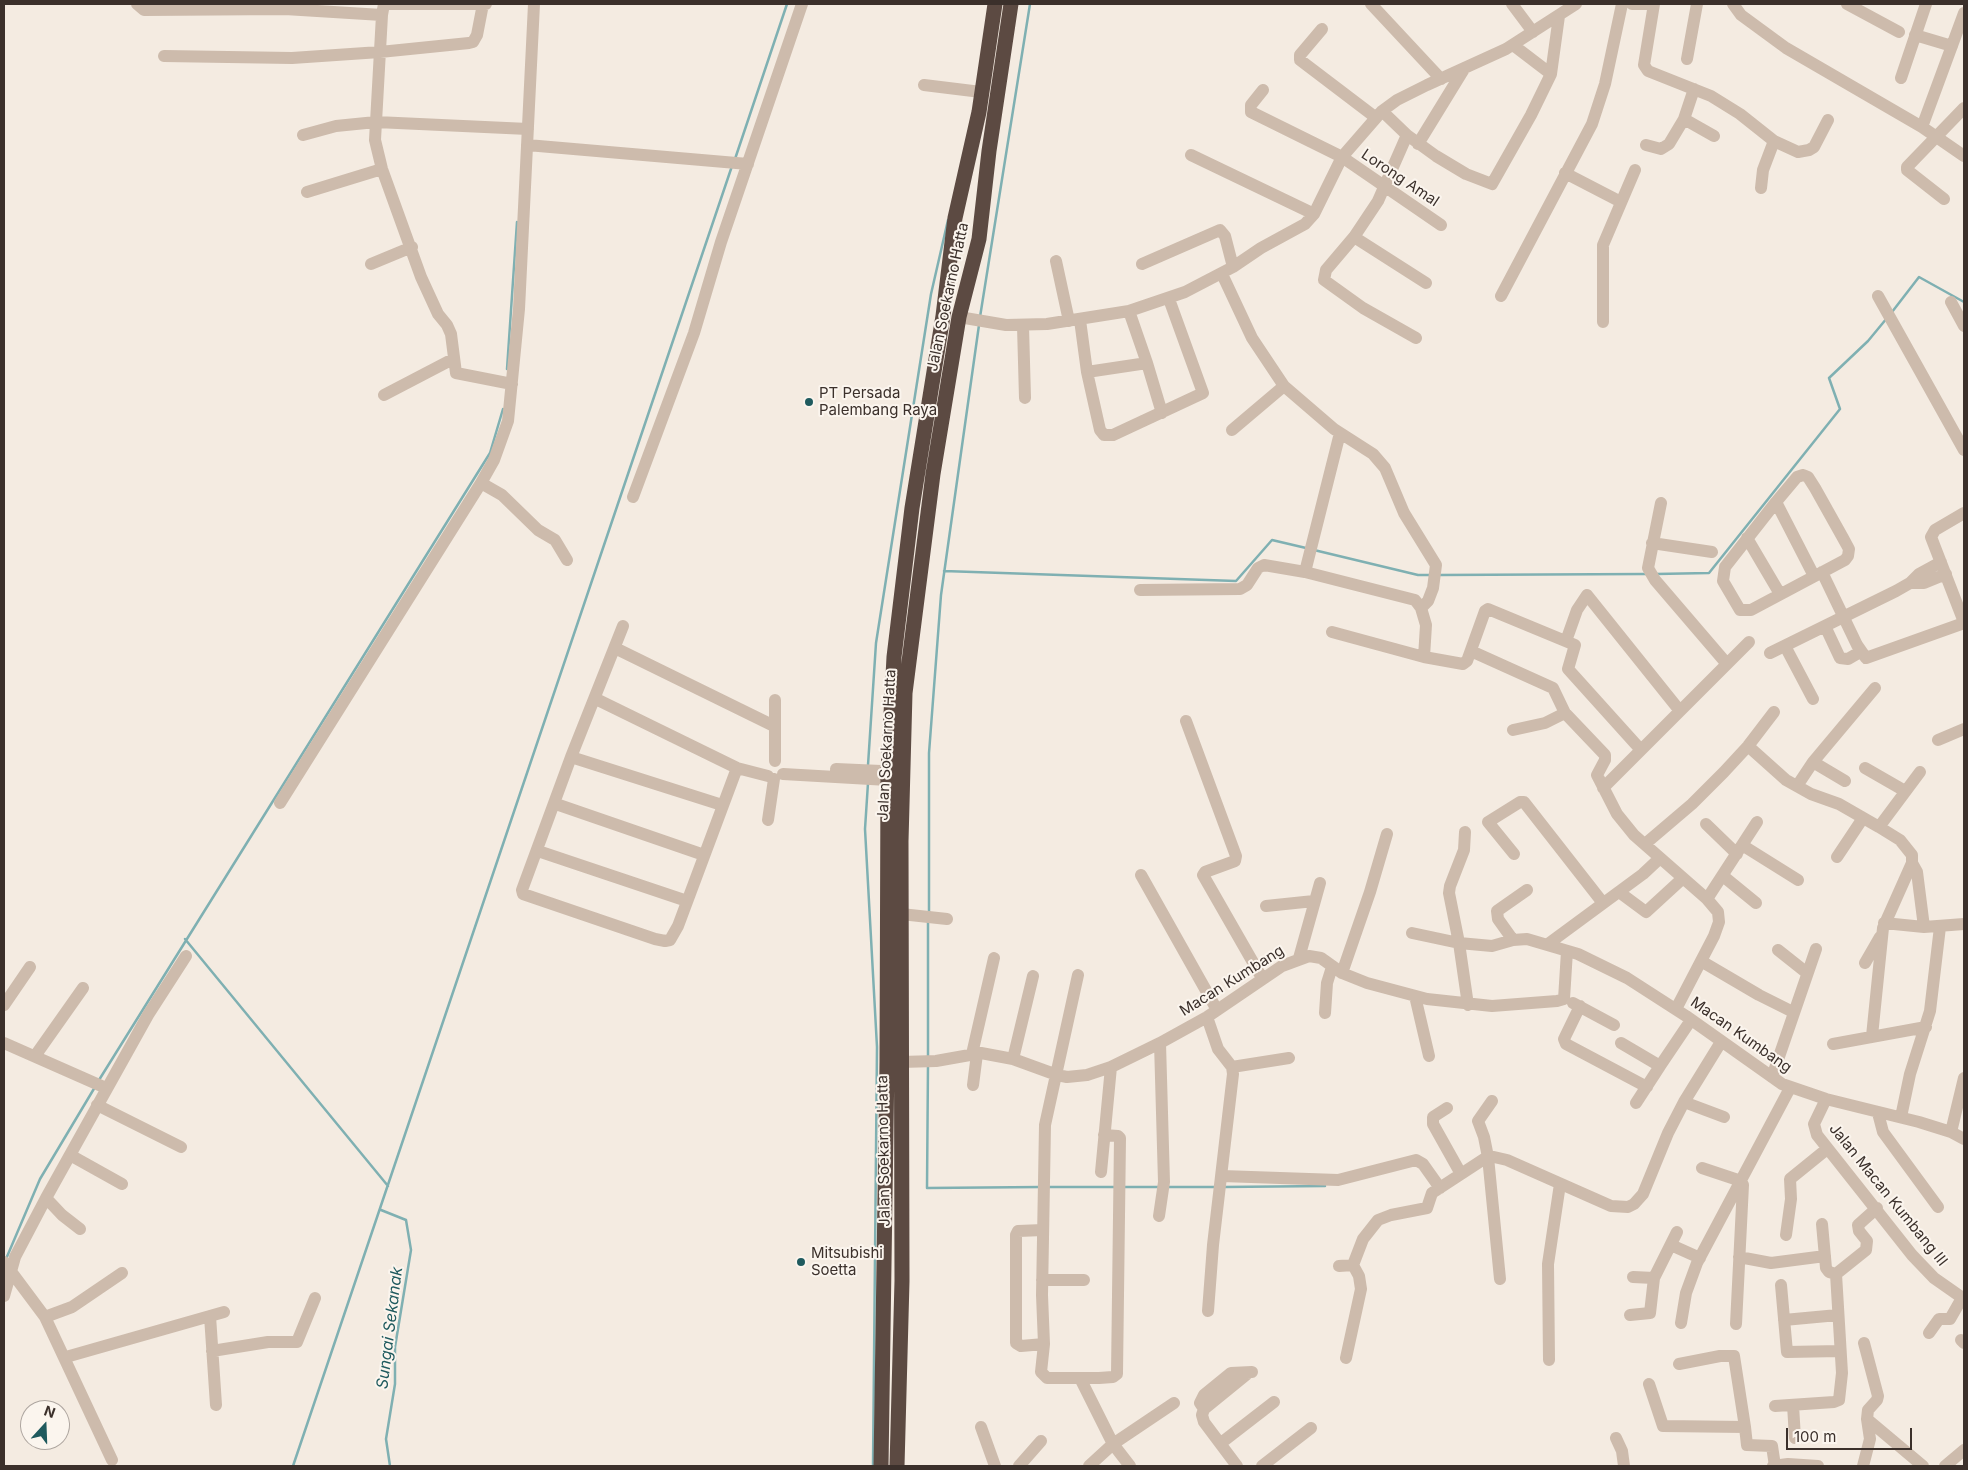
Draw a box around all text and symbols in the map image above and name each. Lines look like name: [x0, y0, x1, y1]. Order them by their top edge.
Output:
street label: Lorong Amal: [1358, 145, 1442, 211]
street label: Jalan Soekarno Hatta: [923, 221, 973, 373]
place label: PT Persada Palembang Raya: [819, 384, 937, 419]
marker: PT Persada Palembang Raya: [803, 396, 815, 408]
street label: Jalan Soekarno Hatta: [874, 669, 900, 821]
street label: Macan Kumbang: [1177, 942, 1287, 1020]
street label: Macan Kumbang: [1687, 993, 1795, 1077]
street label: Jalan Soekarno Hatta: [874, 1075, 894, 1227]
street label: Jalan Macan Kumbang III: [1825, 1120, 1951, 1270]
place label: Mitsubishi Soetta: [811, 1244, 883, 1279]
marker: Mitsubishi Soetta: [795, 1256, 807, 1268]
water label: Sungai Sekanak: [373, 1266, 407, 1390]
north arrow: [20, 1400, 70, 1450]
text: N: [42, 1402, 58, 1421]
scale bar: [1788, 1418, 1914, 1450]
text: 100 m: [1794, 1427, 1836, 1446]

